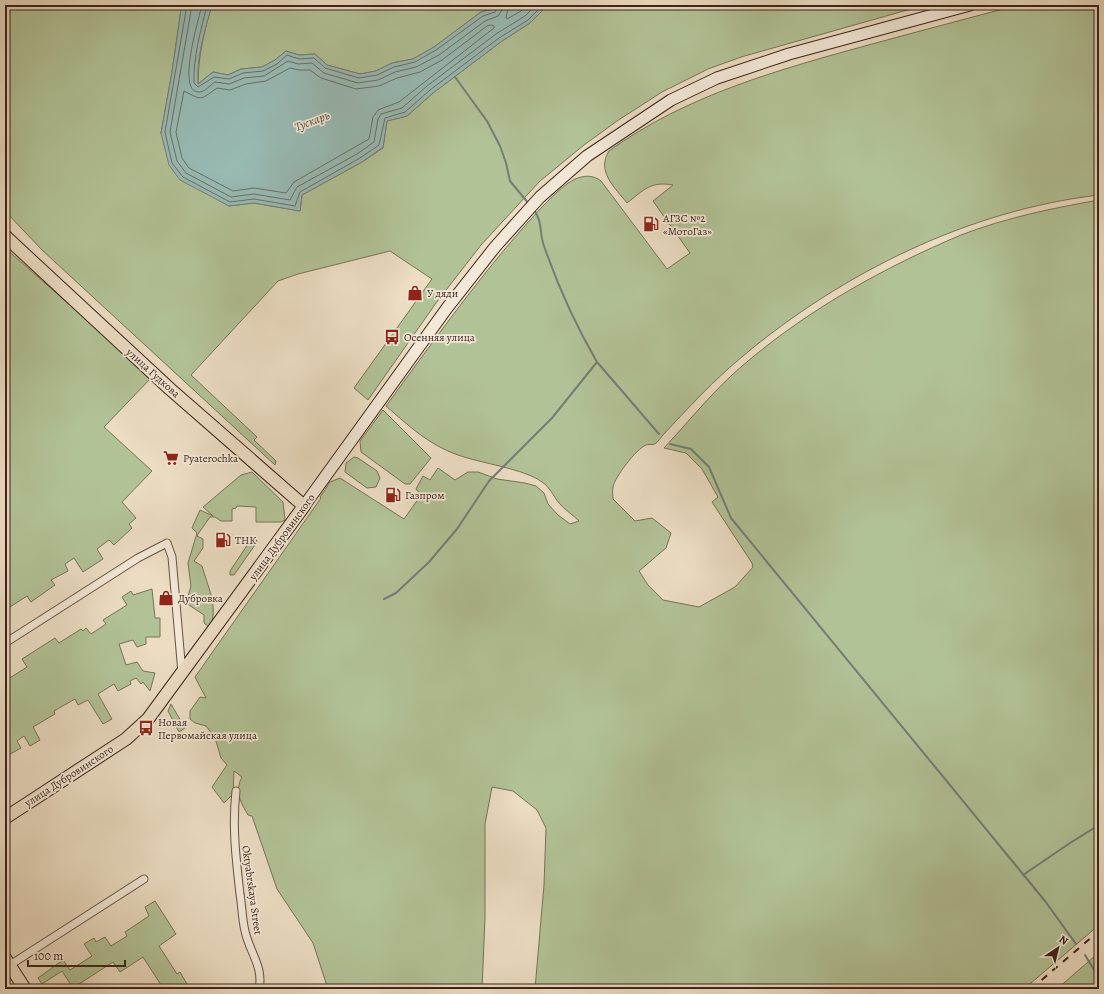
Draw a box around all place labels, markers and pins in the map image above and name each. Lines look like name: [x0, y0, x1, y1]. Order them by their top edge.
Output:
place label: АГЗС №2 «МотоГаз»: [662, 211, 712, 239]
fuel station icon: АГЗС №2 «МотоГаз»: [642, 215, 660, 233]
shop icon: У дяди: [406, 284, 424, 302]
place label: У дяди: [427, 286, 458, 301]
bus stop icon: Осенняя улица: [383, 328, 401, 346]
place label: Осенняя улица: [404, 330, 476, 345]
supermarket icon: Pyaterochka: [162, 449, 180, 467]
place label: Pyaterochka: [183, 451, 239, 466]
fuel station icon: Газпром: [384, 486, 402, 504]
place label: Газпром: [405, 488, 445, 503]
fuel station icon: ТНК: [214, 531, 232, 549]
place label: ТНК: [235, 533, 256, 548]
shop icon: Дубровка: [157, 589, 175, 607]
place label: Дубровка: [178, 591, 224, 606]
place label: Новая Первомайская улица: [158, 715, 258, 743]
bus stop icon: Новая Первомайская улица: [137, 719, 155, 737]

